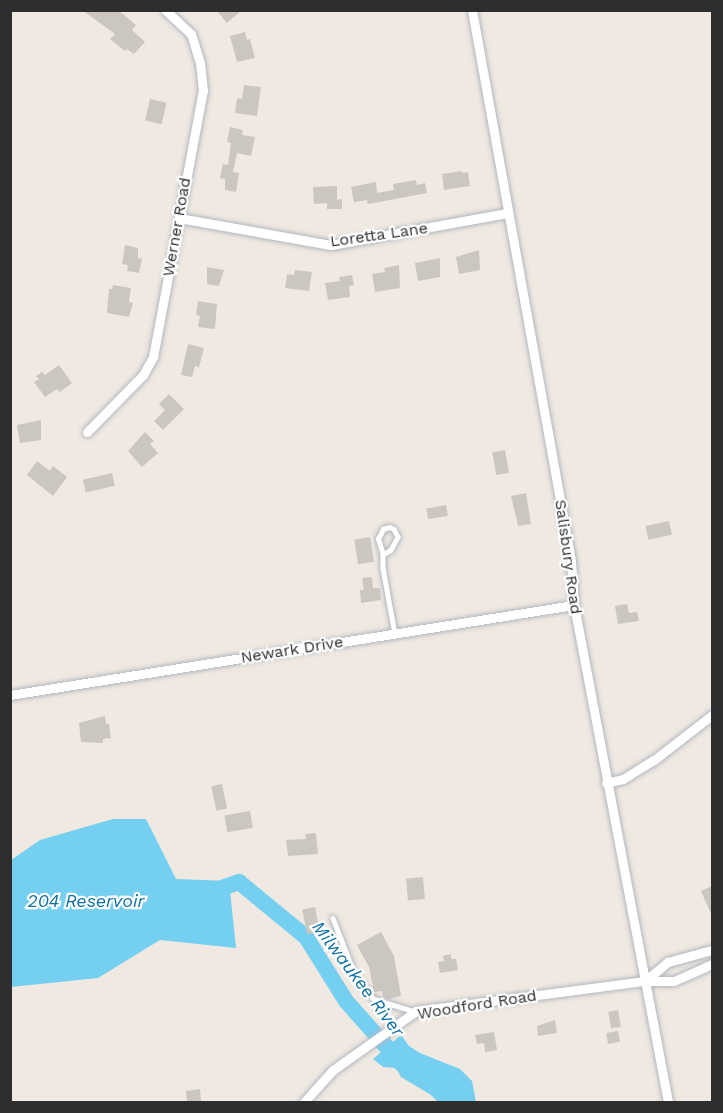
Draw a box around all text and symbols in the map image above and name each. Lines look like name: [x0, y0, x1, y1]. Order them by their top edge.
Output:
street label: Werner Road: [159, 176, 195, 278]
street label: Loretta Lane: [329, 219, 429, 251]
street label: Salisbury Road: [550, 498, 586, 616]
street label: Newark Drive: [239, 632, 345, 668]
water label: 204 Reservoir: [27, 890, 145, 912]
water label: Milwaukee River: [307, 917, 409, 1041]
street label: Woodford Road: [416, 986, 538, 1024]

